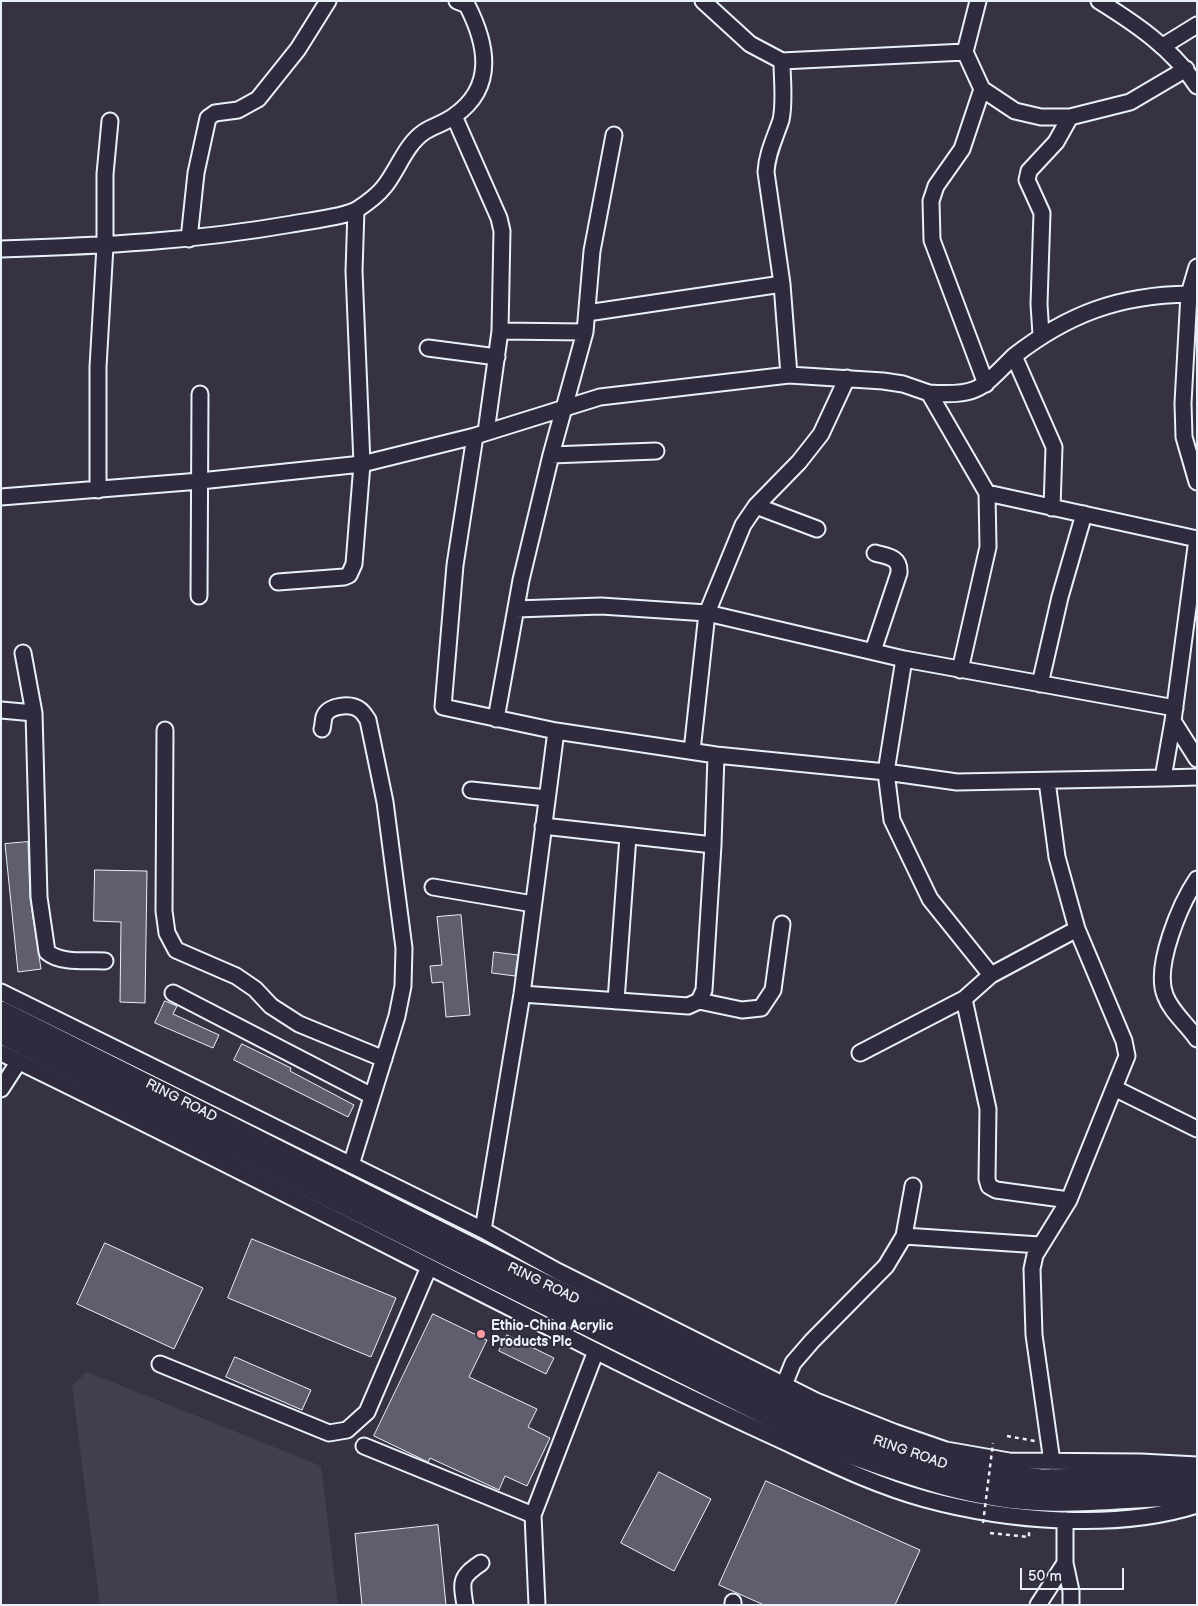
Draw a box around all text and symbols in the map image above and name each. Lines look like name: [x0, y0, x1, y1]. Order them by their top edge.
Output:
street label: RING ROAD: [142, 1076, 220, 1126]
street label: RING ROAD: [504, 1259, 582, 1309]
place label: Ethio-China Acrylic Products Plc: [491, 1318, 613, 1350]
marker: Ethio-China Acrylic Products Plc: [475, 1328, 487, 1340]
street label: RING ROAD: [870, 1432, 950, 1474]
scale bar: [1023, 1558, 1127, 1590]
text: 50 m: [1028, 1567, 1062, 1586]

